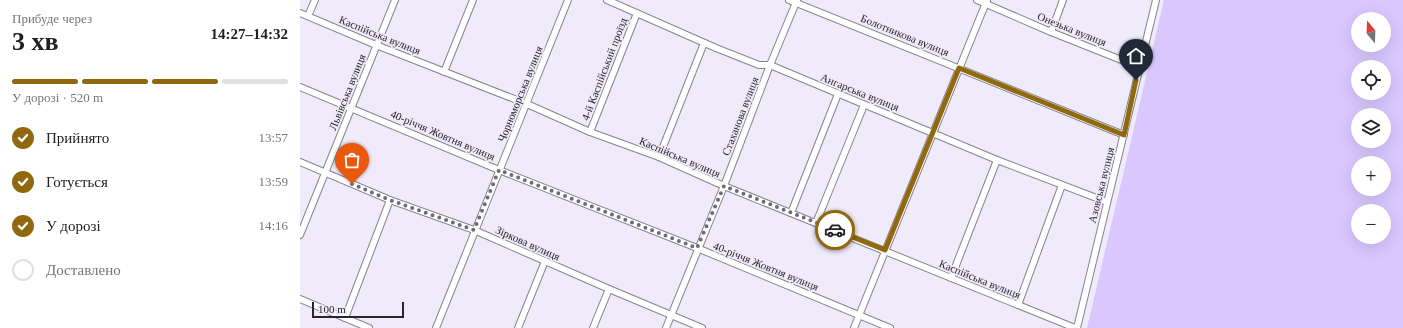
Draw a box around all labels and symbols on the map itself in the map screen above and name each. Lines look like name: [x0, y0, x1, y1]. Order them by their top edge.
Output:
street label: Онезька вулиця: [1036, 10, 1108, 48]
street label: Болотникова вулиця: [859, 12, 951, 58]
north arrow: [1351, 12, 1391, 52]
street label: Каспійська вулиця: [338, 13, 422, 57]
street label: 4-й Каспійський проїзд: [579, 16, 629, 122]
pin: [1119, 39, 1153, 80]
street label: Чорноморська вулиця: [495, 44, 545, 144]
street label: Львівська вулиця: [326, 52, 368, 132]
street label: Ангарська вулиця: [819, 71, 901, 113]
street label: Стаханова вулиця: [719, 75, 761, 157]
street label: 40-річчя Жовтня вулиця: [389, 108, 497, 162]
street label: Каспійська вулиця: [638, 135, 722, 179]
pin: [335, 143, 369, 184]
street label: Азовська вулиця: [1086, 146, 1116, 224]
courier: [815, 210, 855, 250]
street label: Зіркова вулиця: [494, 223, 562, 263]
street label: 40-річчя Жовтня вулиця: [712, 239, 820, 293]
street label: Каспійська вулиця: [938, 257, 1022, 301]
scale bar: [312, 300, 404, 319]

